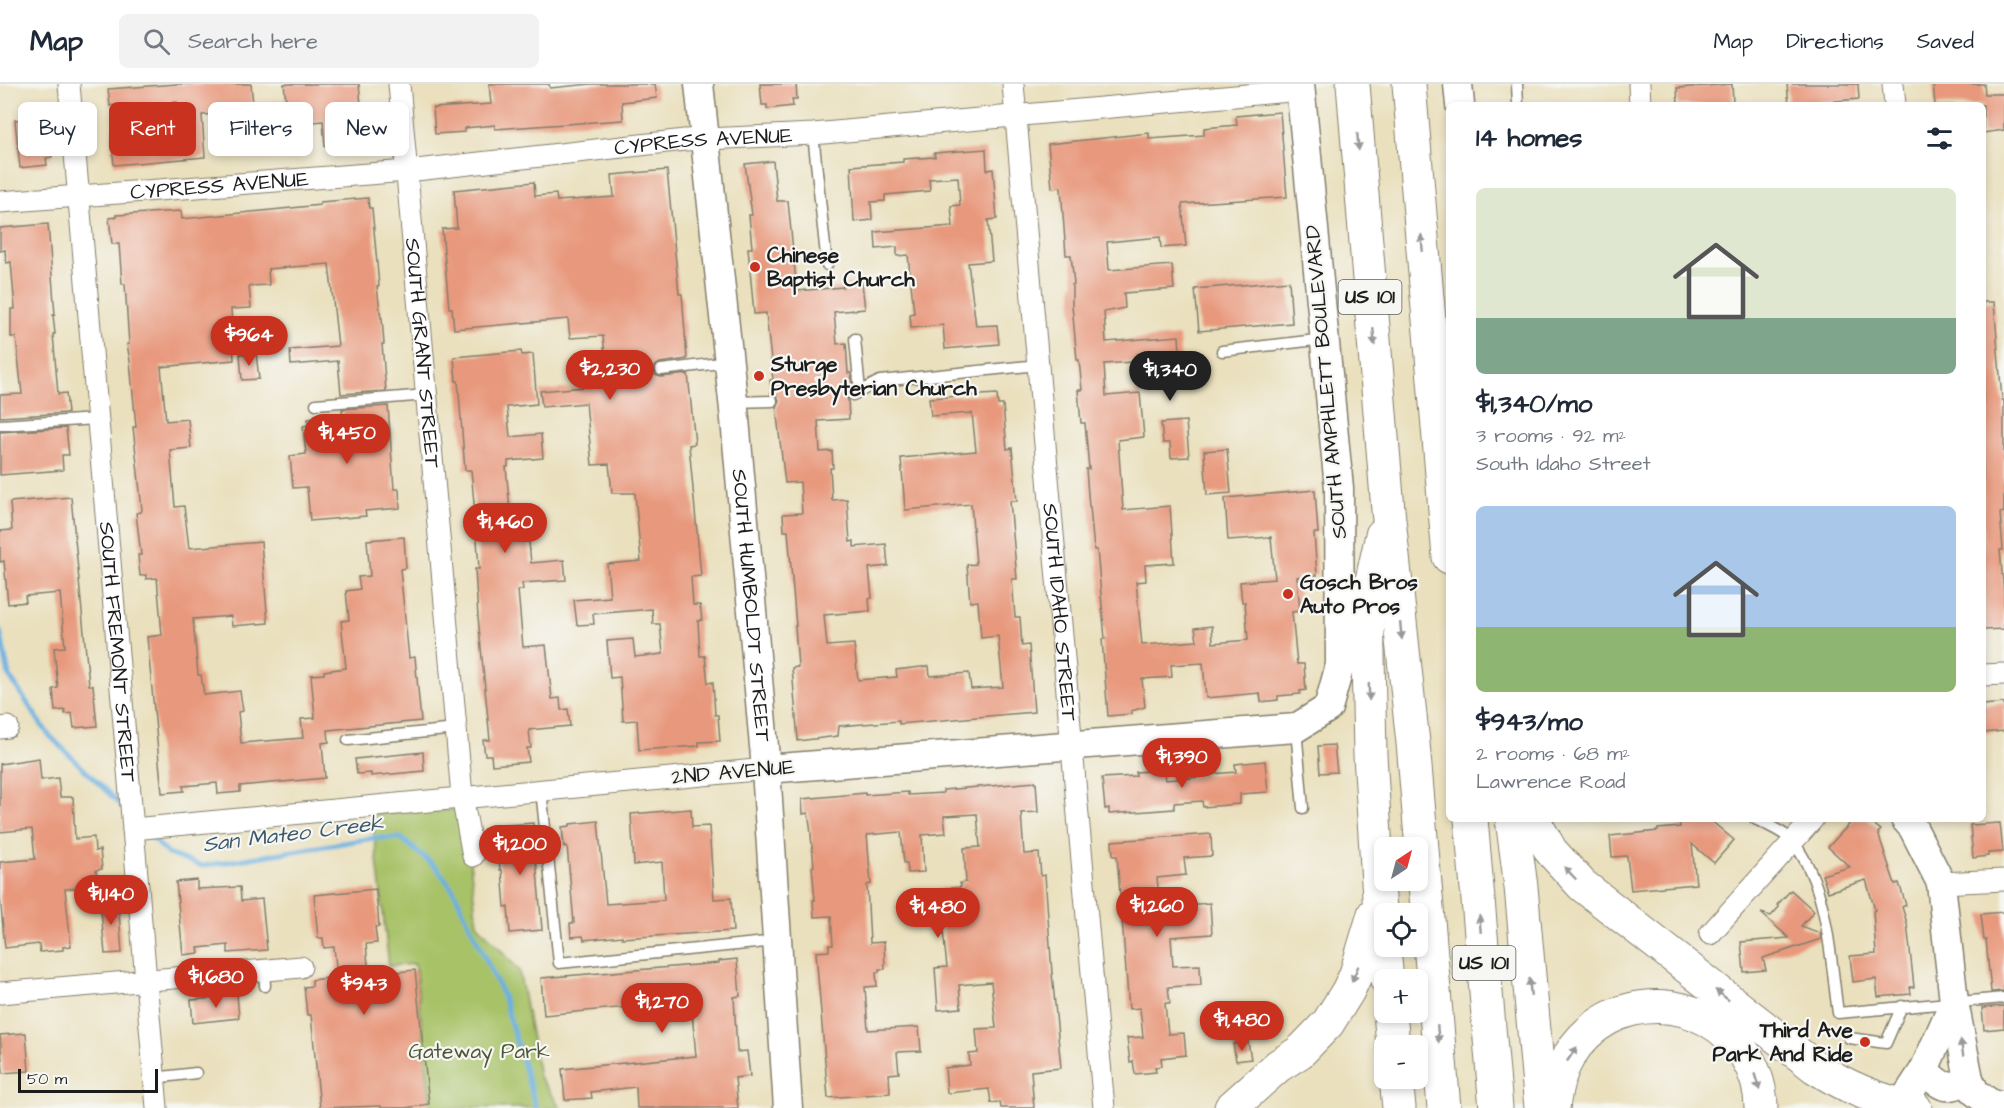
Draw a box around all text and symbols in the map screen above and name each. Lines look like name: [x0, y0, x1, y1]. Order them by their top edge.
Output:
search box: [119, 14, 539, 68]
text: Map: [30, 22, 83, 61]
icon: search: [140, 25, 173, 58]
text: Search here: [188, 26, 318, 57]
text: Map: [1713, 27, 1753, 56]
text: Directions: [1786, 27, 1884, 56]
text: Saved: [1917, 27, 1974, 56]
chip: Buy: [18, 102, 97, 156]
chip: Rent: [109, 102, 196, 156]
chip: Filters: [208, 102, 313, 156]
chip: New: [325, 102, 409, 156]
street label: CYPRESS AVENUE: [613, 120, 794, 162]
text: 14 homes: [1476, 120, 1582, 156]
icon: filters: [1923, 122, 1956, 155]
one-way arrow: [1353, 133, 1362, 152]
street label: CYPRESS AVENUE: [129, 164, 310, 207]
street label: SOUTH AMPHLETT BOULEVARD: [1298, 223, 1354, 540]
icon: home: [1662, 227, 1770, 335]
one-way arrow: [1417, 233, 1427, 252]
street label: SOUTH GRANT STREET: [398, 237, 447, 470]
place label: Chinese Baptist Church: [767, 241, 915, 295]
marker: Chinese Baptist Church: [748, 260, 762, 274]
road number: US 101: [1338, 280, 1402, 314]
pin: $964: [213, 316, 285, 367]
text: $964: [225, 321, 273, 349]
one-way arrow: [1369, 327, 1378, 346]
pin: $2,230: [561, 350, 659, 401]
place label: Sturge Presbyterian Church: [770, 350, 977, 406]
pin: $1,340: [1121, 351, 1219, 402]
text: $2,230: [580, 355, 640, 383]
text: $1,340: [1143, 356, 1197, 384]
marker: Sturge Presbyterian Church: [752, 369, 766, 383]
text: $1,340/mo: [1476, 386, 1592, 422]
pin: $1,450: [298, 414, 396, 465]
text: $1,450: [318, 419, 376, 447]
text: 3 rooms · 92 m²: [1476, 422, 1626, 450]
text: South Idaho Street: [1476, 450, 1651, 478]
street label: SOUTH HUMBOLDT STREET: [725, 468, 778, 744]
street label: SOUTH IDAHO STREET: [1036, 502, 1084, 723]
pin: $1,460: [456, 503, 554, 554]
text: $1,460: [477, 508, 533, 536]
street label: SOUTH FREMONT STREET: [92, 521, 144, 784]
icon: home: [1662, 545, 1770, 653]
place label: Gosch Bros Auto Pros: [1300, 568, 1418, 621]
marker: Gosch Bros Auto Pros: [1281, 587, 1295, 601]
one-way arrow: [1396, 622, 1406, 641]
one-way arrow: [1364, 683, 1374, 702]
text: $943/mo: [1476, 704, 1583, 740]
pin: $1,390: [1133, 738, 1231, 789]
text: 2 rooms · 68 m²: [1476, 740, 1630, 768]
text: $1,390: [1156, 743, 1208, 771]
street label: 2ND AVENUE: [670, 752, 796, 792]
text: Lawrence Road: [1476, 768, 1625, 796]
water label: San Mateo Creek: [201, 807, 385, 860]
pin: $1,200: [471, 825, 569, 876]
text: $1,200: [493, 830, 547, 858]
north arrow: [1374, 837, 1428, 891]
map controls: [1374, 837, 1428, 1089]
one-way arrow: [1563, 866, 1577, 880]
pin: $1,140: [62, 875, 160, 926]
text: $1,140: [88, 880, 134, 908]
pin: $1,260: [1108, 887, 1206, 938]
pin: $1,480: [889, 888, 987, 939]
text: $1,260: [1130, 892, 1184, 920]
text: $1,480: [910, 893, 966, 921]
button: locate: [1374, 903, 1428, 957]
one-way arrow: [1475, 915, 1485, 934]
road number: US 101: [1452, 946, 1516, 980]
pin: $1,680: [167, 958, 265, 1009]
text: $1,680: [188, 963, 244, 991]
pin: $943: [328, 965, 400, 1016]
one-way arrow: [1350, 966, 1360, 984]
button: +: [1374, 969, 1428, 1023]
text: $943: [341, 970, 387, 998]
one-way arrow: [1525, 977, 1535, 996]
pin: $1,270: [613, 983, 711, 1034]
text: $1,270: [635, 988, 689, 1016]
one-way arrow: [1714, 988, 1730, 1001]
pin: $1,480: [1193, 1001, 1291, 1052]
text: $1,480: [1214, 1006, 1270, 1034]
place label: Third Ave Park And Ride: [1713, 1016, 1854, 1069]
one-way arrow: [1433, 1025, 1443, 1044]
button: −: [1374, 1035, 1428, 1089]
marker: Third Ave Park And Ride: [1858, 1035, 1872, 1049]
park label: Gateway Park: [408, 1037, 550, 1068]
one-way arrow: [1957, 1038, 1966, 1057]
one-way arrow: [1566, 1046, 1578, 1062]
scale bar: [18, 1066, 158, 1094]
text: 50 m: [27, 1068, 67, 1090]
one-way arrow: [1753, 1073, 1762, 1091]

